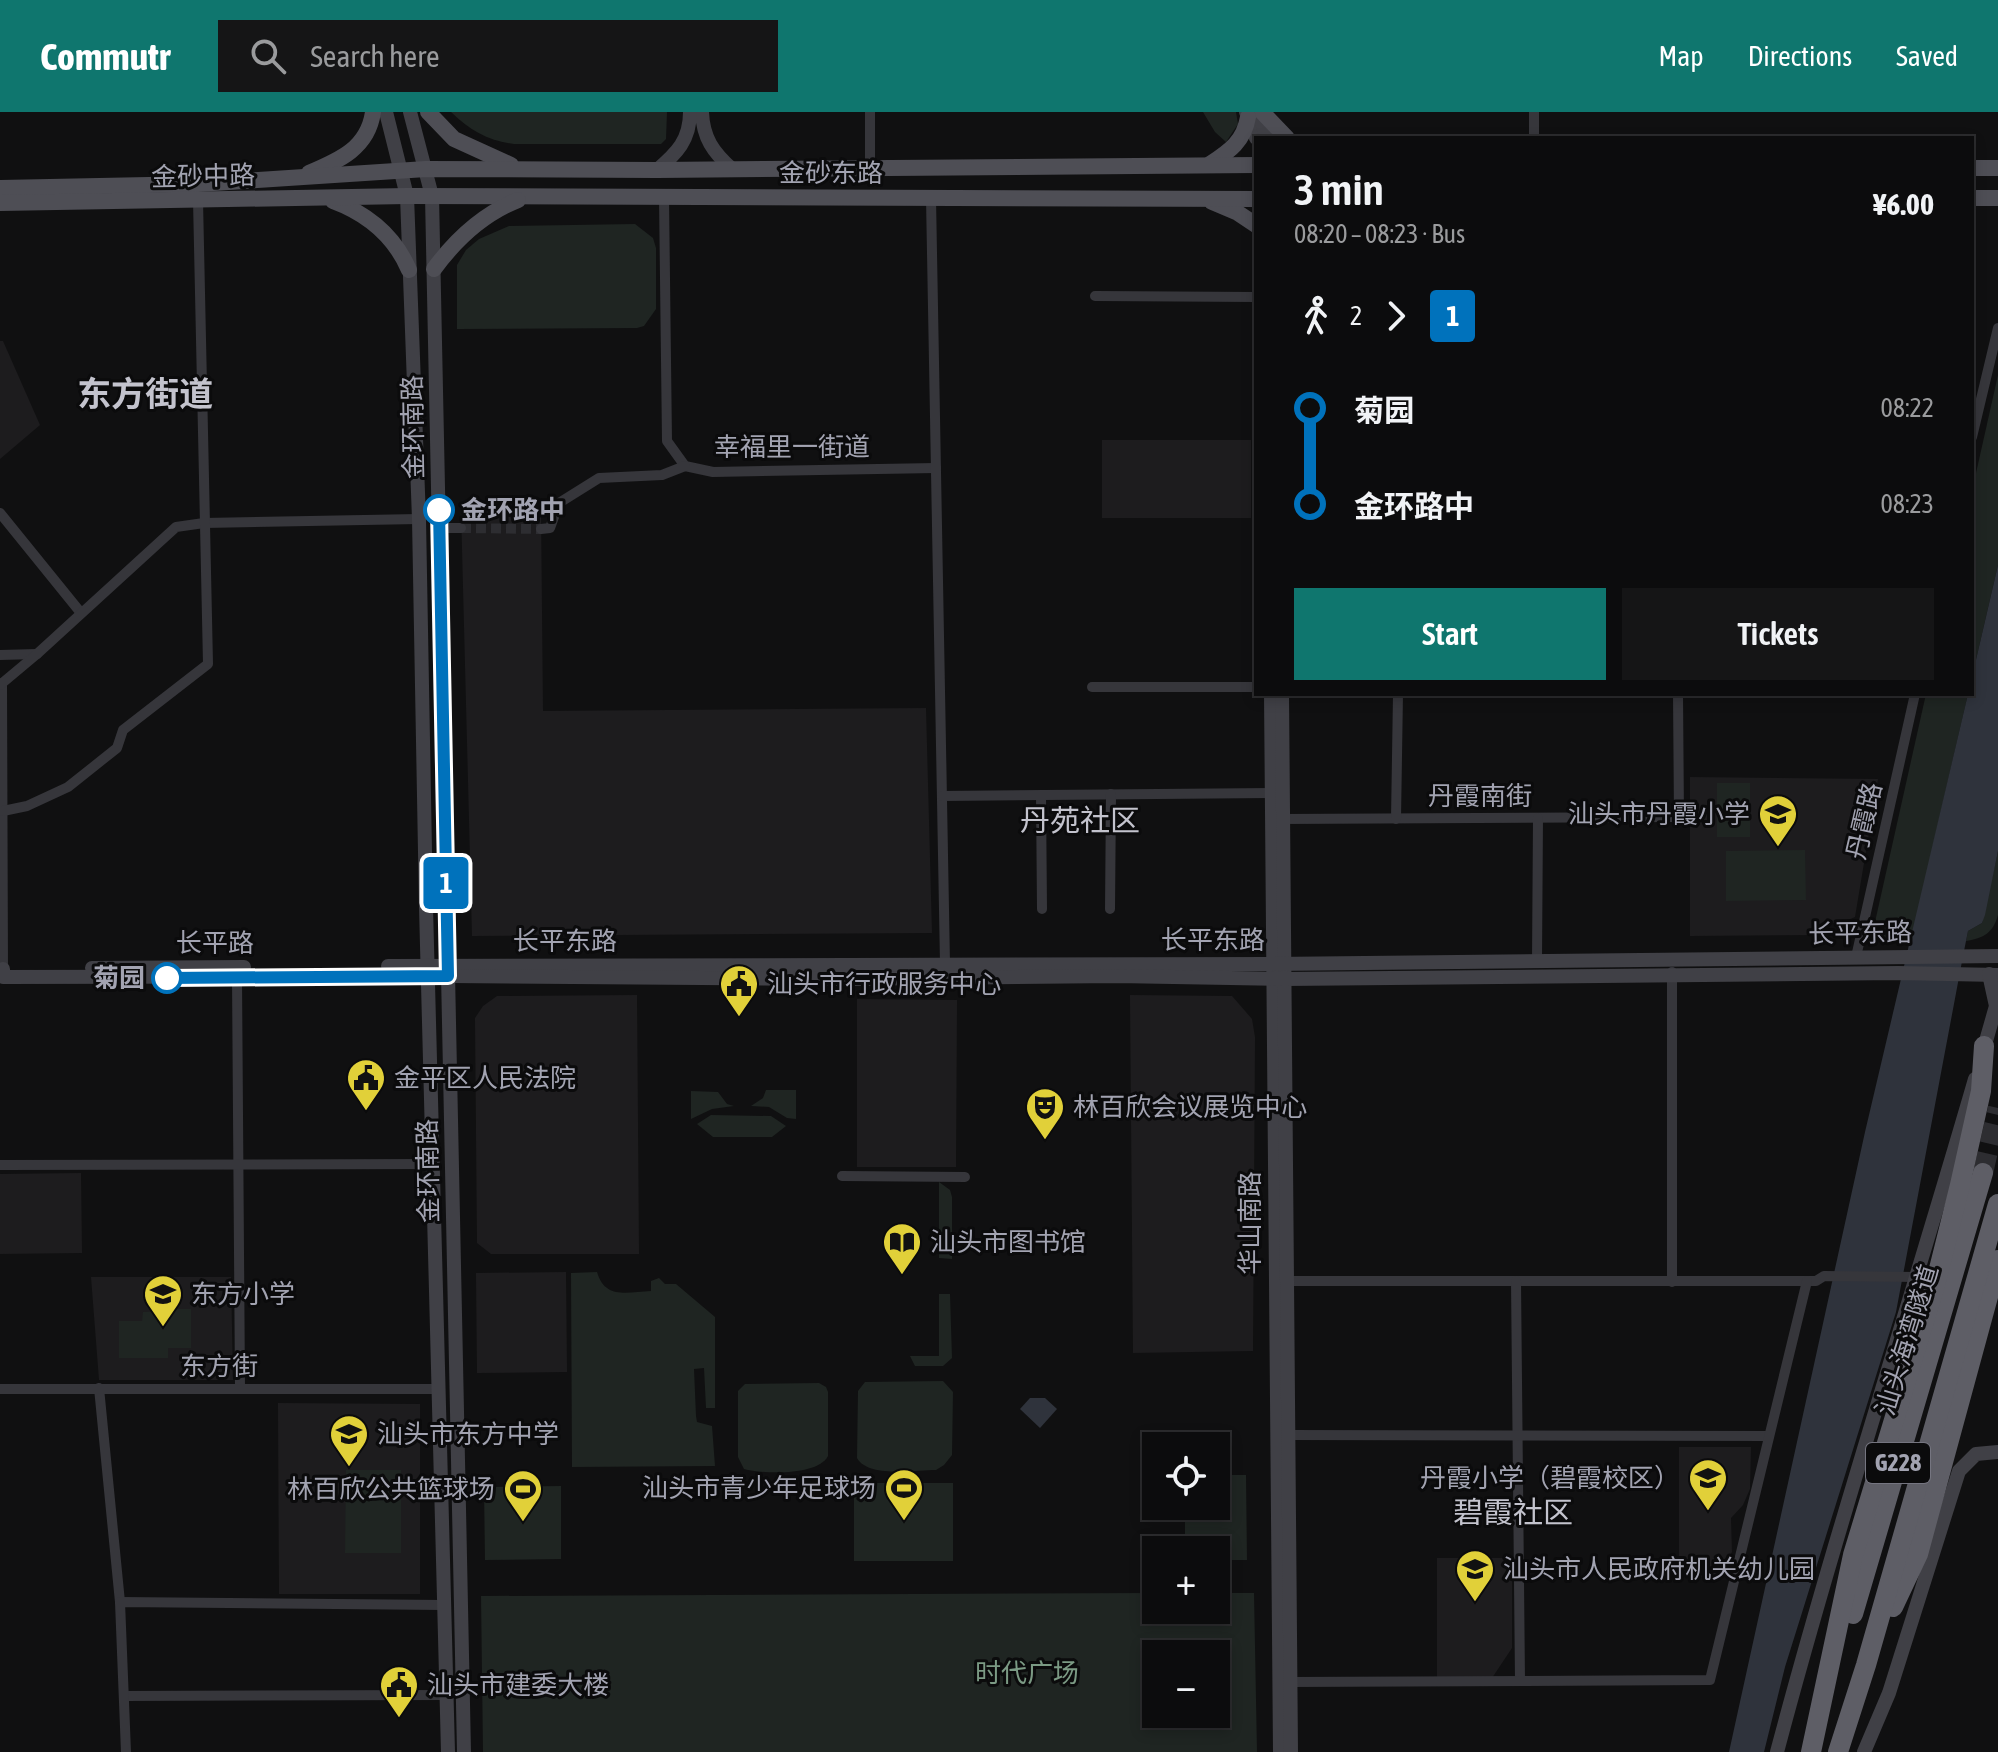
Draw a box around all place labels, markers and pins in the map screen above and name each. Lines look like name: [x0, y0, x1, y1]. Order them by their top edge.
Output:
marker: 金环路中: [424, 495, 454, 525]
place label: 金环路中: [461, 495, 565, 525]
school or university icon: 汕头市丹霞小学: [1757, 793, 1799, 848]
place label: 汕头市丹霞小学: [1568, 799, 1750, 829]
place label: 菊园: [93, 963, 145, 993]
marker: 菊园: [152, 963, 182, 993]
public building icon: 汕头市行政服务中心: [718, 963, 760, 1018]
place label: 汕头市行政服务中心: [767, 969, 1001, 999]
public building icon: 金平区人民法院: [345, 1057, 387, 1112]
place label: 金平区人民法院: [394, 1063, 576, 1093]
theatre icon: 林百欣会议展览中心: [1024, 1086, 1066, 1141]
place label: 林百欣会议展览中心: [1073, 1092, 1307, 1122]
library icon: 汕头市图书馆: [881, 1221, 923, 1276]
place label: 汕头市图书馆: [930, 1227, 1086, 1257]
school or university icon: 东方小学: [142, 1273, 184, 1328]
place label: 东方小学: [191, 1279, 295, 1309]
school or university icon: 汕头市东方中学: [328, 1413, 370, 1468]
place label: 汕头市东方中学: [377, 1419, 559, 1449]
school or university icon: 丹霞小学（碧霞校区）: [1687, 1457, 1729, 1512]
place label: 丹霞小学（碧霞校区）: [1420, 1463, 1680, 1493]
sports icon: 汕头市青少年足球场: [883, 1467, 925, 1522]
sports icon: 林百欣公共篮球场: [502, 1468, 544, 1523]
place label: 汕头市青少年足球场: [642, 1473, 876, 1503]
place label: 林百欣公共篮球场: [287, 1474, 495, 1504]
school or university icon: 汕头市人民政府机关幼儿园: [1454, 1548, 1496, 1603]
place label: 汕头市人民政府机关幼儿园: [1503, 1554, 1815, 1584]
public building icon: 汕头市建委大楼: [378, 1664, 420, 1719]
place label: 汕头市建委大楼: [427, 1670, 609, 1700]

